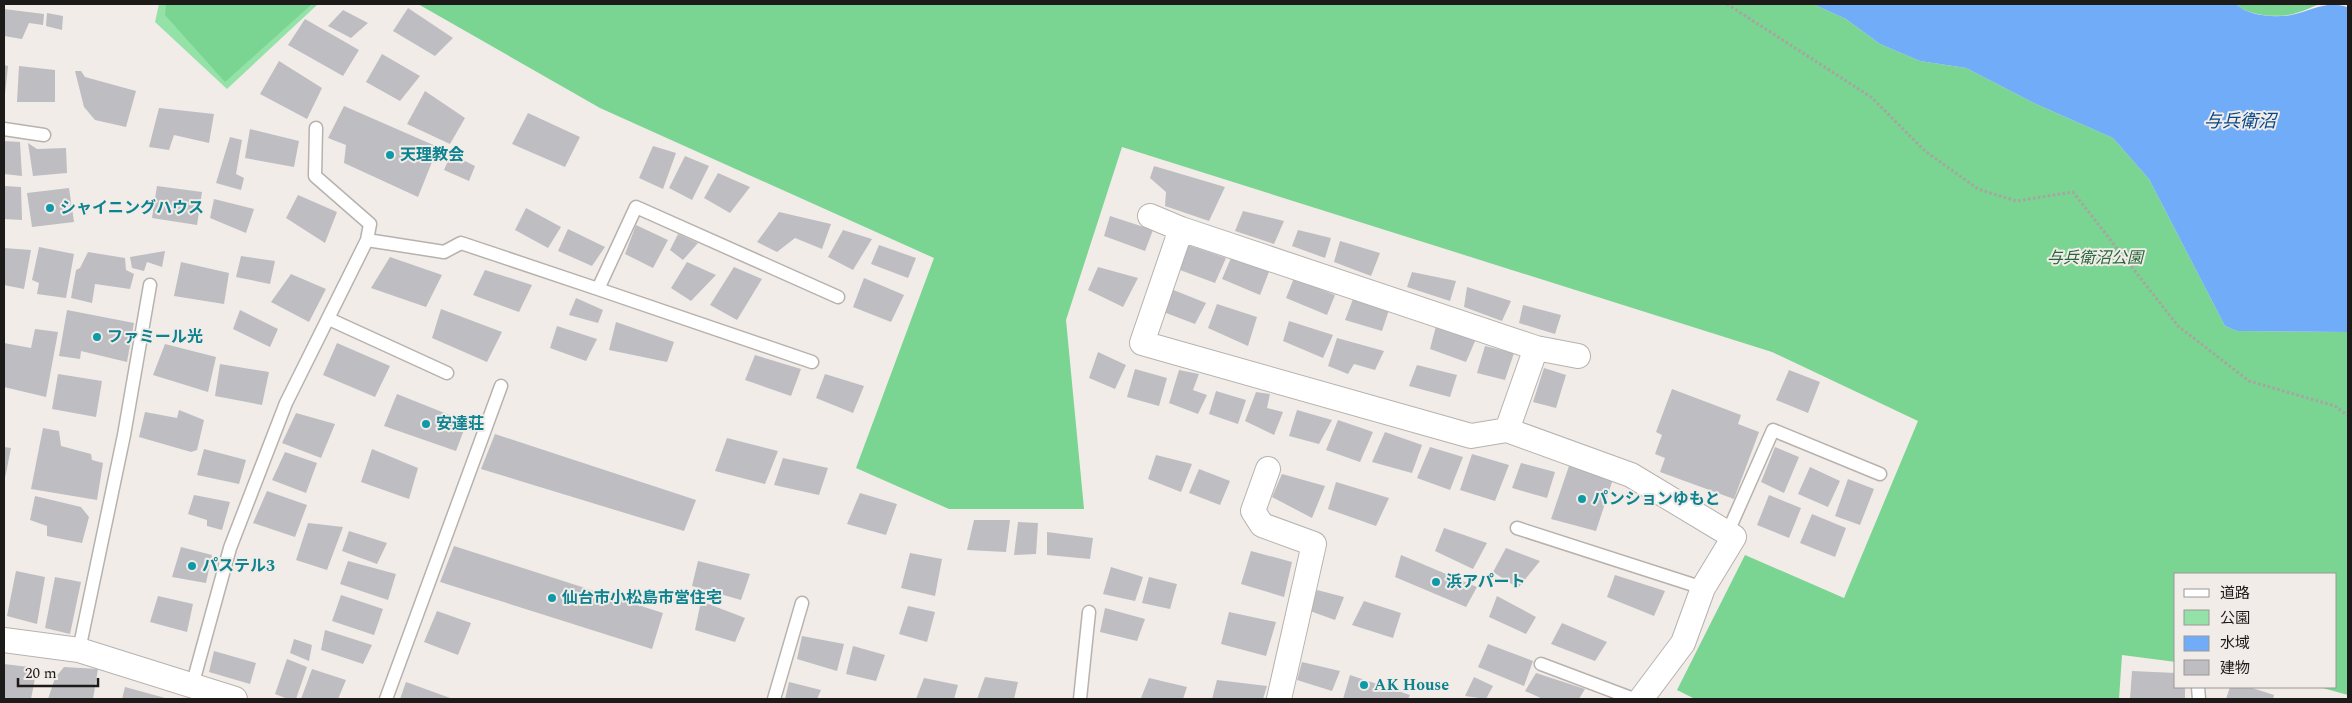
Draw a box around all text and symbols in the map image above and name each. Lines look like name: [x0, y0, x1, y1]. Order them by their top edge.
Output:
water label: 与兵衛沼: [2204, 108, 2279, 135]
place label: 天理教会: [400, 143, 464, 167]
marker: 天理教会: [384, 149, 396, 161]
place label: シャイニングハウス: [60, 196, 204, 220]
marker: シャイニングハウス: [44, 202, 56, 214]
park label: 与兵衛沼公園: [2047, 246, 2145, 270]
place label: ファミール光: [107, 325, 203, 349]
marker: ファミール光: [91, 331, 103, 343]
place label: 安達荘: [436, 412, 484, 436]
marker: 安達荘: [420, 418, 432, 430]
place label: パンションゆもと: [1592, 487, 1720, 511]
marker: パンションゆもと: [1576, 493, 1588, 505]
place label: パステル3: [202, 554, 275, 578]
marker: パステル3: [186, 560, 198, 572]
place label: 浜アパート: [1446, 570, 1526, 594]
legend: [2174, 573, 2337, 688]
marker: 浜アパート: [1430, 576, 1442, 588]
text: 道路: [2220, 582, 2250, 605]
place label: 仙台市小松島市営住宅: [561, 586, 722, 610]
marker: 仙台市小松島市営住宅: [546, 592, 558, 604]
text: 公園: [2220, 607, 2250, 630]
text: 水域: [2220, 632, 2250, 655]
scale bar: [18, 656, 98, 688]
text: 建物: [2220, 657, 2250, 680]
text: 20 m: [25, 662, 57, 685]
place label: AK House: [1374, 673, 1449, 697]
marker: AK House: [1358, 679, 1370, 691]

